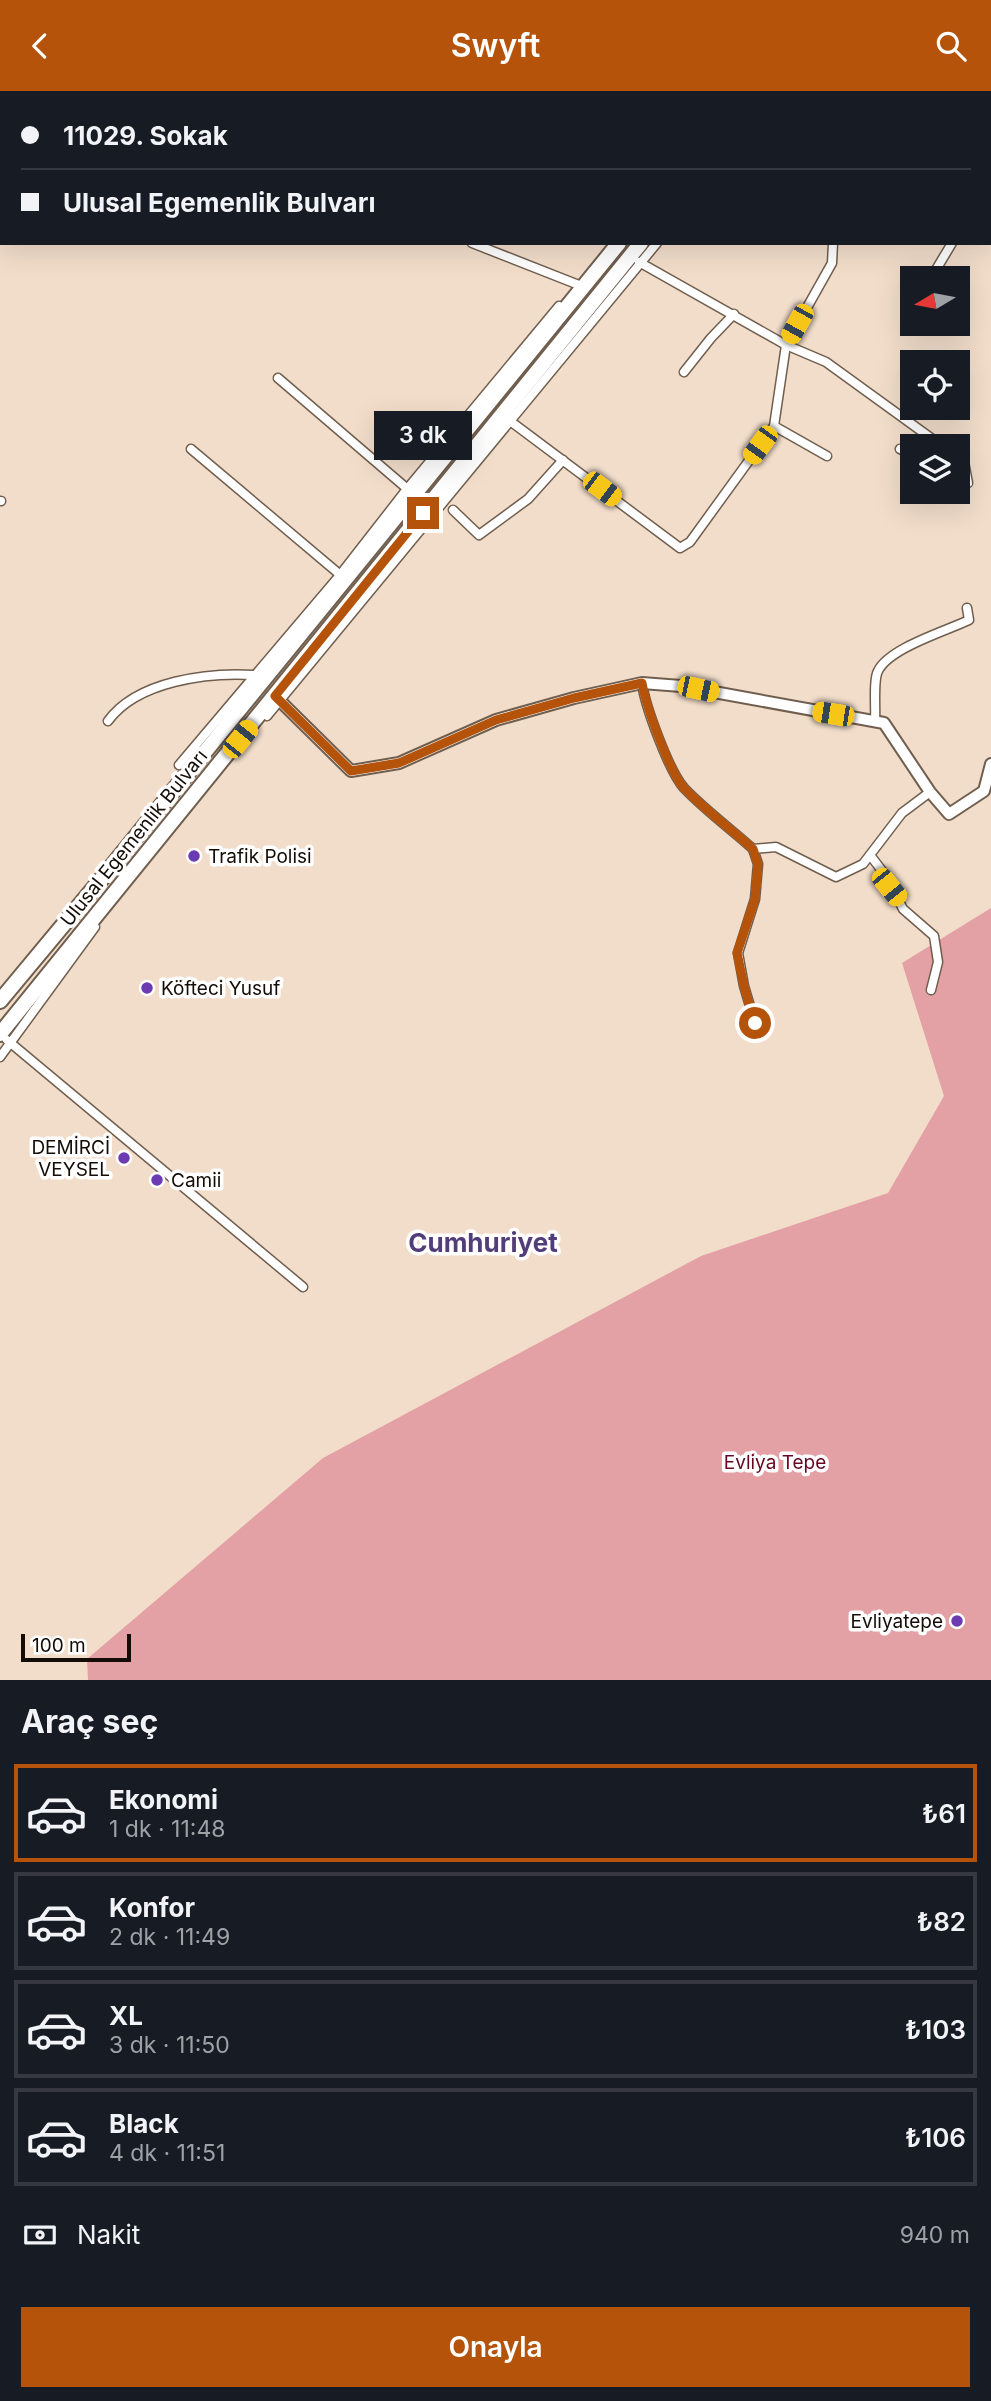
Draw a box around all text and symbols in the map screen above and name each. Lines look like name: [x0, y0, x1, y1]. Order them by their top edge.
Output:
text: Swyft: [451, 26, 540, 65]
icon: back: [21, 27, 59, 65]
icon: search: [932, 27, 970, 65]
text: 11029. Sokak: [63, 120, 228, 151]
text: Ulusal Egemenlik Bulvarı: [63, 187, 376, 218]
north arrow: [900, 266, 970, 336]
map controls: [900, 266, 970, 504]
car: [778, 301, 817, 347]
button: locate: [900, 350, 970, 420]
callout: 3 dk: [374, 411, 472, 461]
text: 3 dk: [399, 421, 447, 449]
car: [740, 422, 781, 468]
button: layers: [900, 434, 970, 504]
car: [579, 468, 626, 510]
route end: [407, 497, 439, 529]
car: [676, 674, 721, 704]
car: [811, 700, 856, 728]
car: [219, 716, 262, 762]
street label: Ulusal Egemenlik Bulvarı: [56, 745, 212, 931]
place label: Trafik Polisi: [208, 845, 312, 868]
marker: Trafik Polisi: [186, 848, 202, 864]
car: [868, 864, 911, 910]
place label: Köfteci Yusuf: [161, 977, 280, 1000]
marker: Köfteci Yusuf: [139, 980, 155, 996]
route start: [739, 1007, 771, 1039]
place label: DEMİRCİ VEYSEL: [31, 1136, 110, 1181]
marker: DEMİRCİ VEYSEL: [116, 1150, 132, 1166]
place label: Camii: [171, 1169, 221, 1192]
marker: Camii: [149, 1172, 165, 1188]
district label: Cumhuriyet: [408, 1227, 558, 1258]
park label: Evliya Tepe: [724, 1451, 826, 1474]
place label: Evliyatepe: [851, 1610, 943, 1633]
marker: Evliyatepe: [949, 1613, 965, 1629]
scale bar: [21, 1631, 131, 1663]
text: 100 m: [32, 1634, 86, 1657]
text: Araç seç: [21, 1702, 158, 1741]
icon: car: [25, 1782, 88, 1845]
text: Ekonomi: [109, 1784, 218, 1815]
text: ₺61: [922, 1798, 966, 1829]
text: 1 dk · 11:48: [109, 1815, 226, 1843]
icon: car: [25, 1890, 88, 1953]
text: Konfor: [109, 1892, 195, 1923]
text: ₺82: [917, 1906, 966, 1937]
text: 2 dk · 11:49: [109, 1923, 230, 1951]
icon: car: [25, 1998, 88, 2061]
text: XL: [109, 2000, 143, 2031]
text: ₺103: [905, 2014, 966, 2045]
text: 3 dk · 11:50: [109, 2031, 230, 2059]
icon: car: [25, 2106, 88, 2169]
text: Black: [109, 2108, 179, 2139]
text: ₺106: [905, 2122, 966, 2153]
text: 4 dk · 11:51: [109, 2139, 225, 2167]
icon: cash: [21, 2216, 59, 2254]
text: Nakit: [77, 2219, 140, 2250]
text: 940 m: [900, 2221, 970, 2249]
button: Onayla: [21, 2307, 970, 2387]

